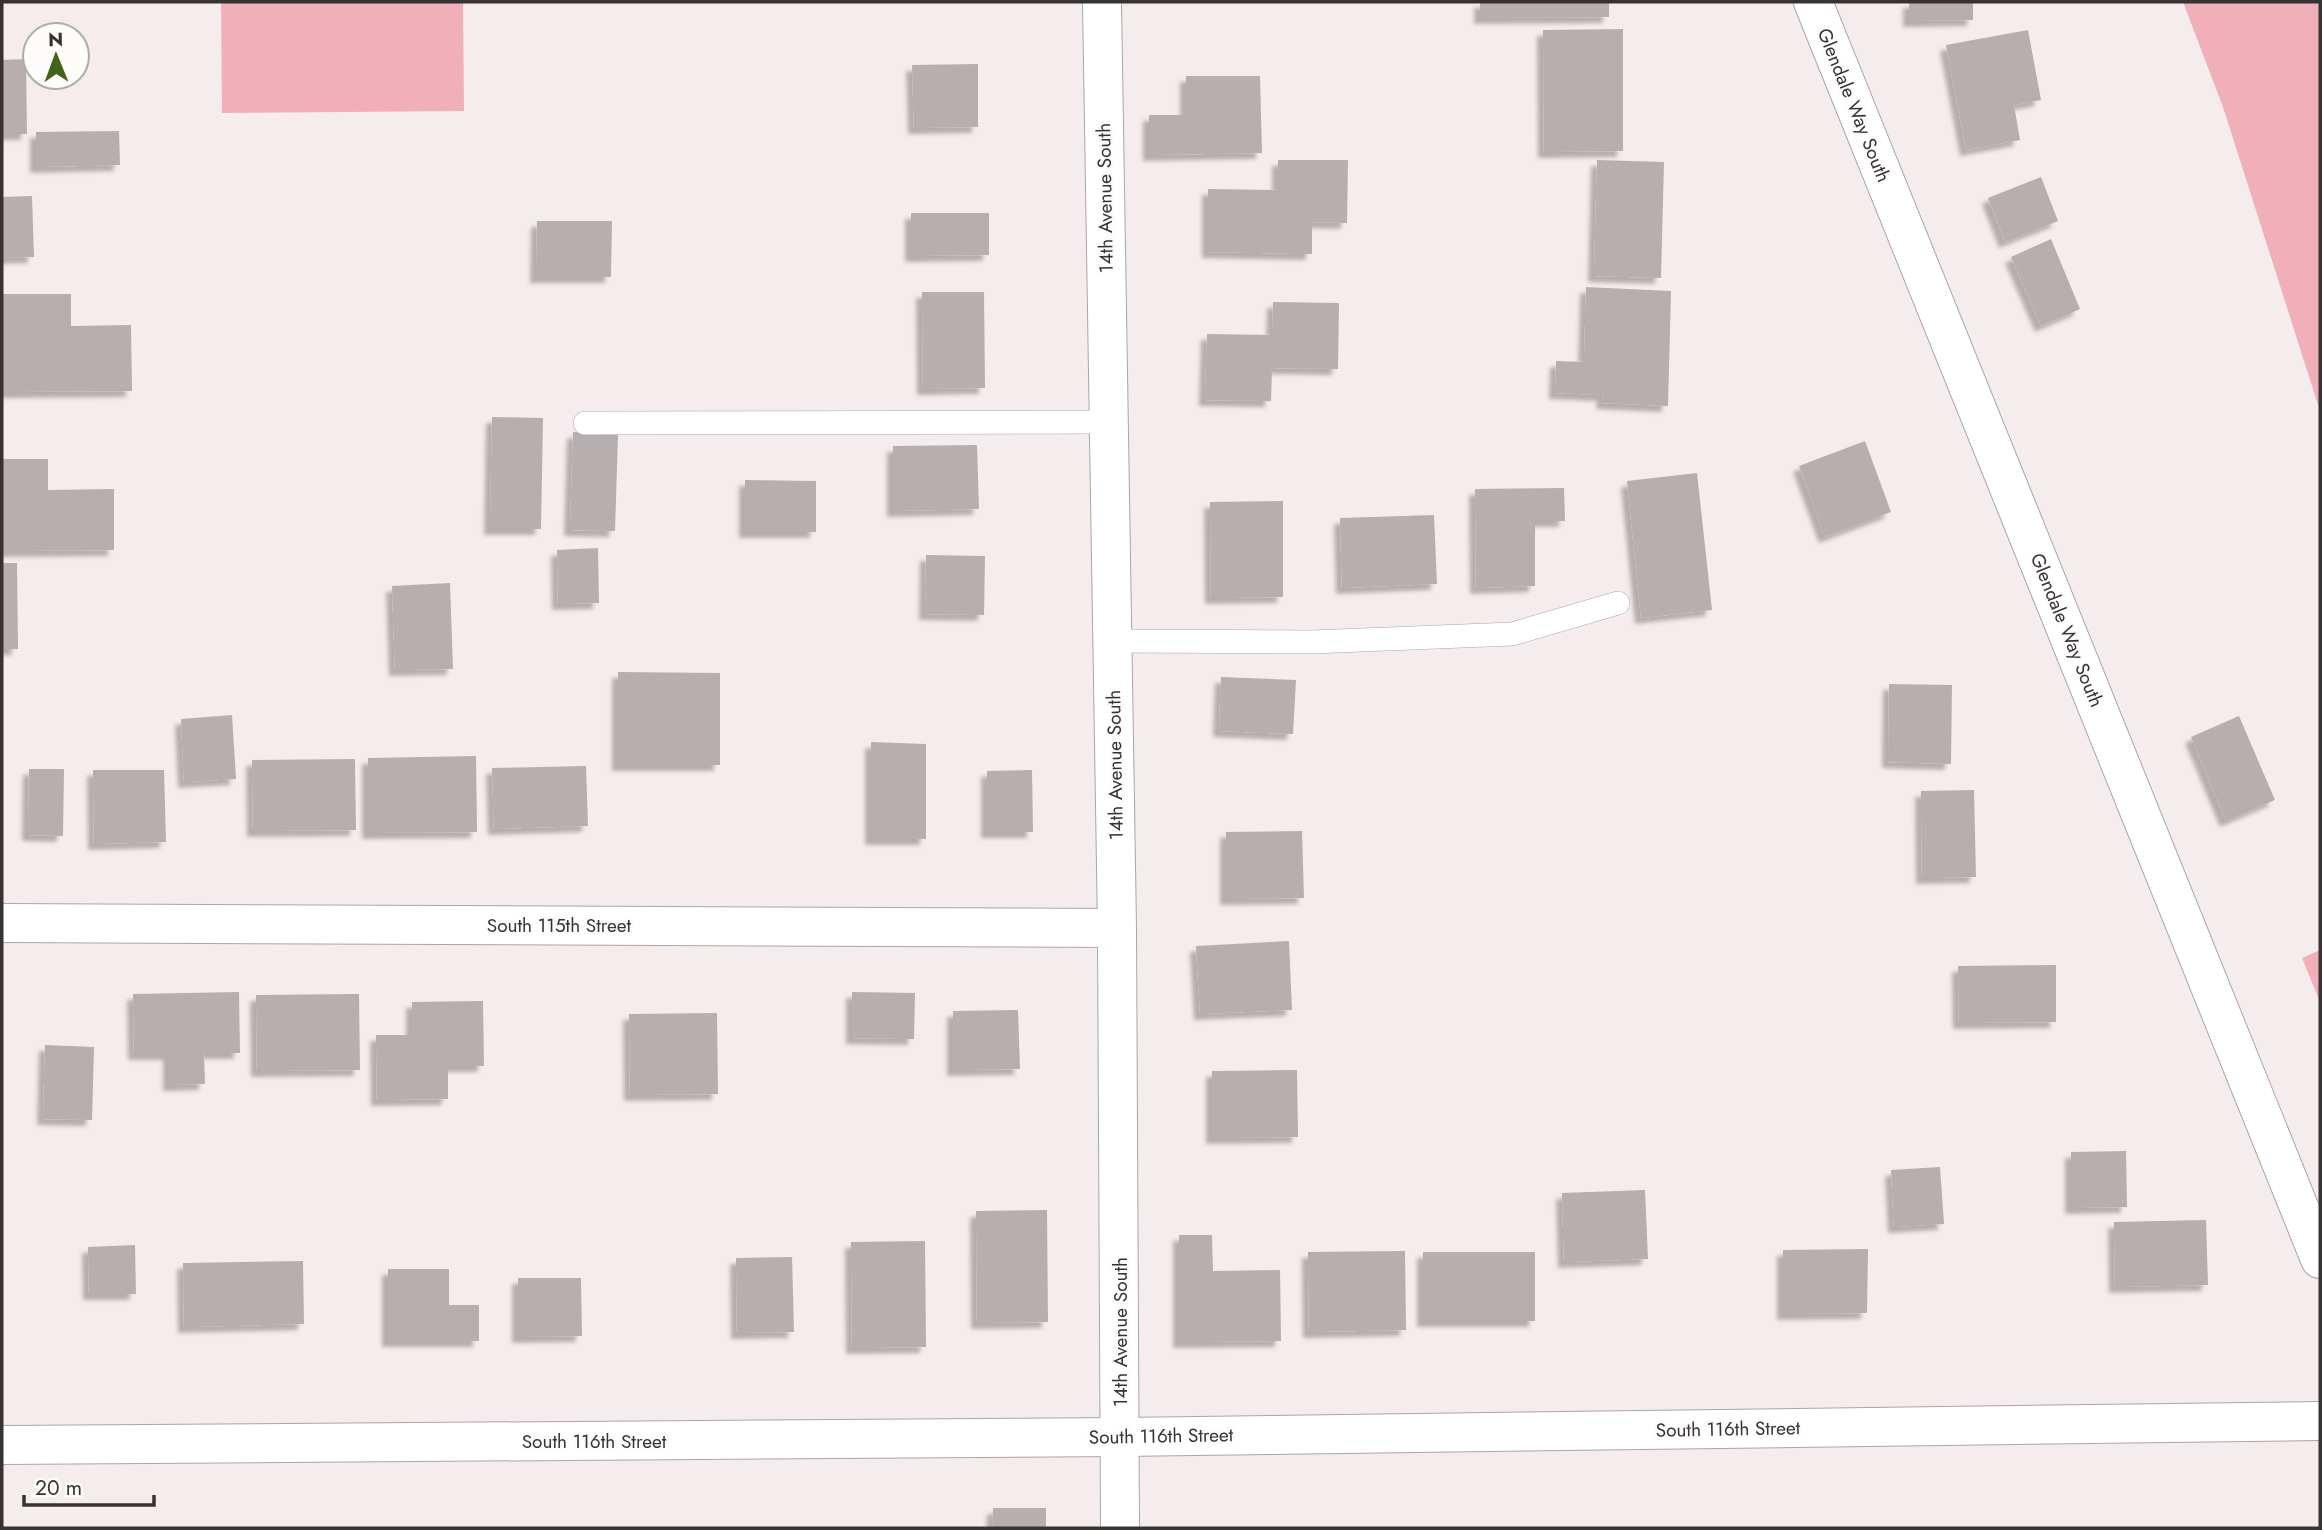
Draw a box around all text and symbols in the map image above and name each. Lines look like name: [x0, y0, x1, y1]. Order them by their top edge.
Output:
north arrow: [21, 21, 91, 91]
street label: Glendale Way South: [1811, 24, 1897, 186]
text: N: [48, 26, 63, 53]
street label: 14th Avenue South: [1090, 123, 1120, 273]
street label: Glendale Way South: [2024, 549, 2110, 711]
street label: 14th Avenue South: [1100, 690, 1130, 840]
street label: South 115th Street: [487, 912, 632, 939]
street label: 14th Avenue South: [1107, 1257, 1134, 1407]
street label: South 116th Street: [1655, 1414, 1801, 1444]
street label: South 116th Street: [1088, 1421, 1234, 1451]
street label: South 116th Street: [522, 1428, 667, 1455]
scale bar: [24, 1464, 154, 1508]
text: 20 m: [35, 1473, 82, 1503]

